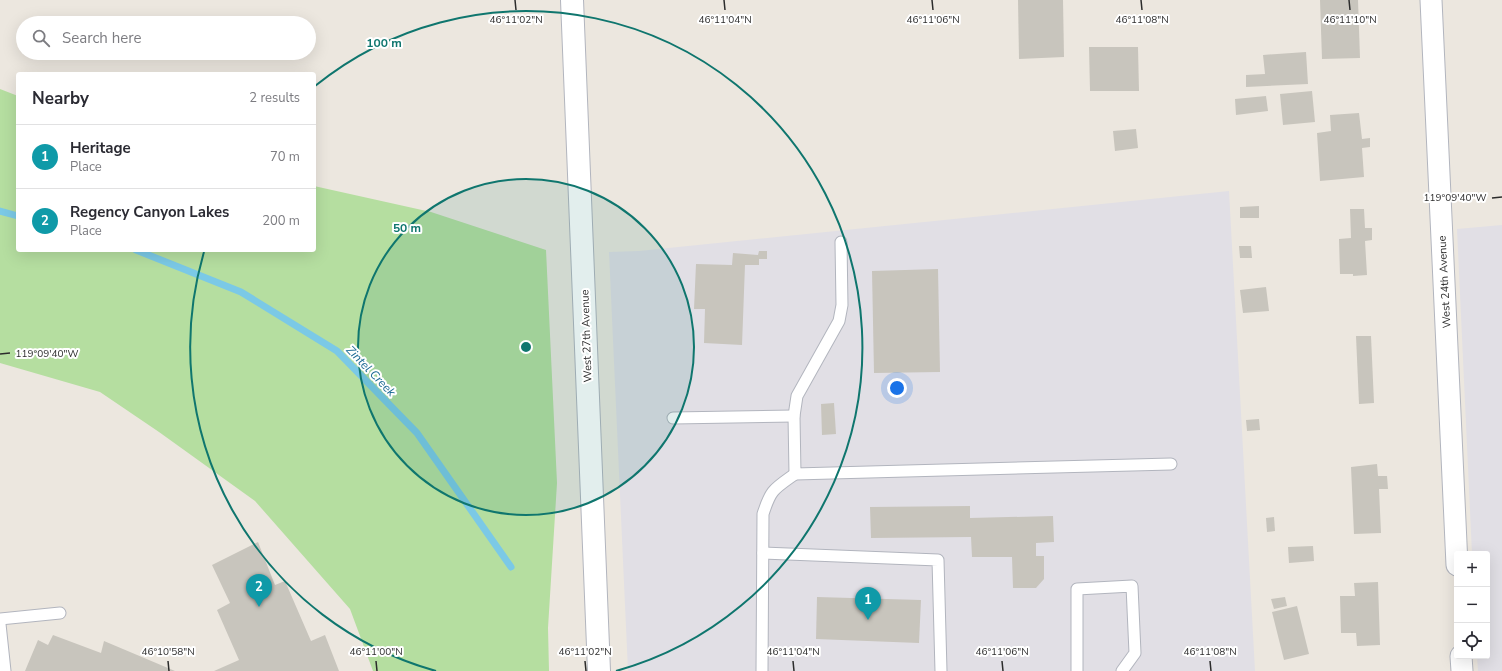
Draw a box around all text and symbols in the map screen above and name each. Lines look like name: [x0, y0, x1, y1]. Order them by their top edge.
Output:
text: 46°11'02"N: [489, 13, 543, 27]
text: 46°11'04"N: [698, 13, 752, 27]
text: 46°11'06"N: [906, 13, 960, 27]
text: 46°11'08"N: [1115, 13, 1169, 27]
text: 46°11'10"N: [1323, 13, 1377, 27]
search box: [16, 16, 316, 60]
icon: search: [30, 27, 52, 49]
text: Search here: [62, 28, 142, 48]
text: 100 m: [366, 35, 402, 51]
text: Nearby: [32, 87, 89, 110]
text: 2 results: [249, 89, 300, 107]
text: Heritage: [70, 138, 131, 158]
text: 1: [41, 148, 49, 166]
text: 70 m: [270, 148, 300, 166]
text: Place: [70, 158, 102, 176]
text: 119°09'40"W: [1424, 191, 1486, 205]
text: Regency Canyon Lakes: [70, 202, 229, 222]
text: 2: [41, 212, 49, 230]
text: 200 m: [262, 212, 300, 230]
text: 50 m: [393, 220, 421, 236]
text: Place: [70, 222, 102, 240]
street label: West 24th Avenue: [1435, 235, 1454, 329]
street label: West 27th Avenue: [577, 289, 596, 383]
centre of rings: [519, 340, 533, 354]
water label: Zintel Creek: [343, 342, 400, 401]
text: 119°09'40"W: [16, 347, 78, 361]
your location: [887, 378, 907, 398]
map controls: [1454, 551, 1490, 659]
button: +: [1454, 551, 1490, 587]
pin: 2: [246, 574, 272, 607]
pin: 1: [855, 587, 881, 620]
button: −: [1454, 587, 1490, 623]
button: locate: [1454, 623, 1490, 659]
text: 46°10'58"N: [141, 645, 195, 659]
text: 46°11'00"N: [349, 645, 403, 659]
text: 46°11'02"N: [558, 645, 612, 659]
text: 46°11'04"N: [766, 645, 820, 659]
text: 46°11'06"N: [975, 645, 1029, 659]
text: 46°11'08"N: [1183, 645, 1237, 659]

